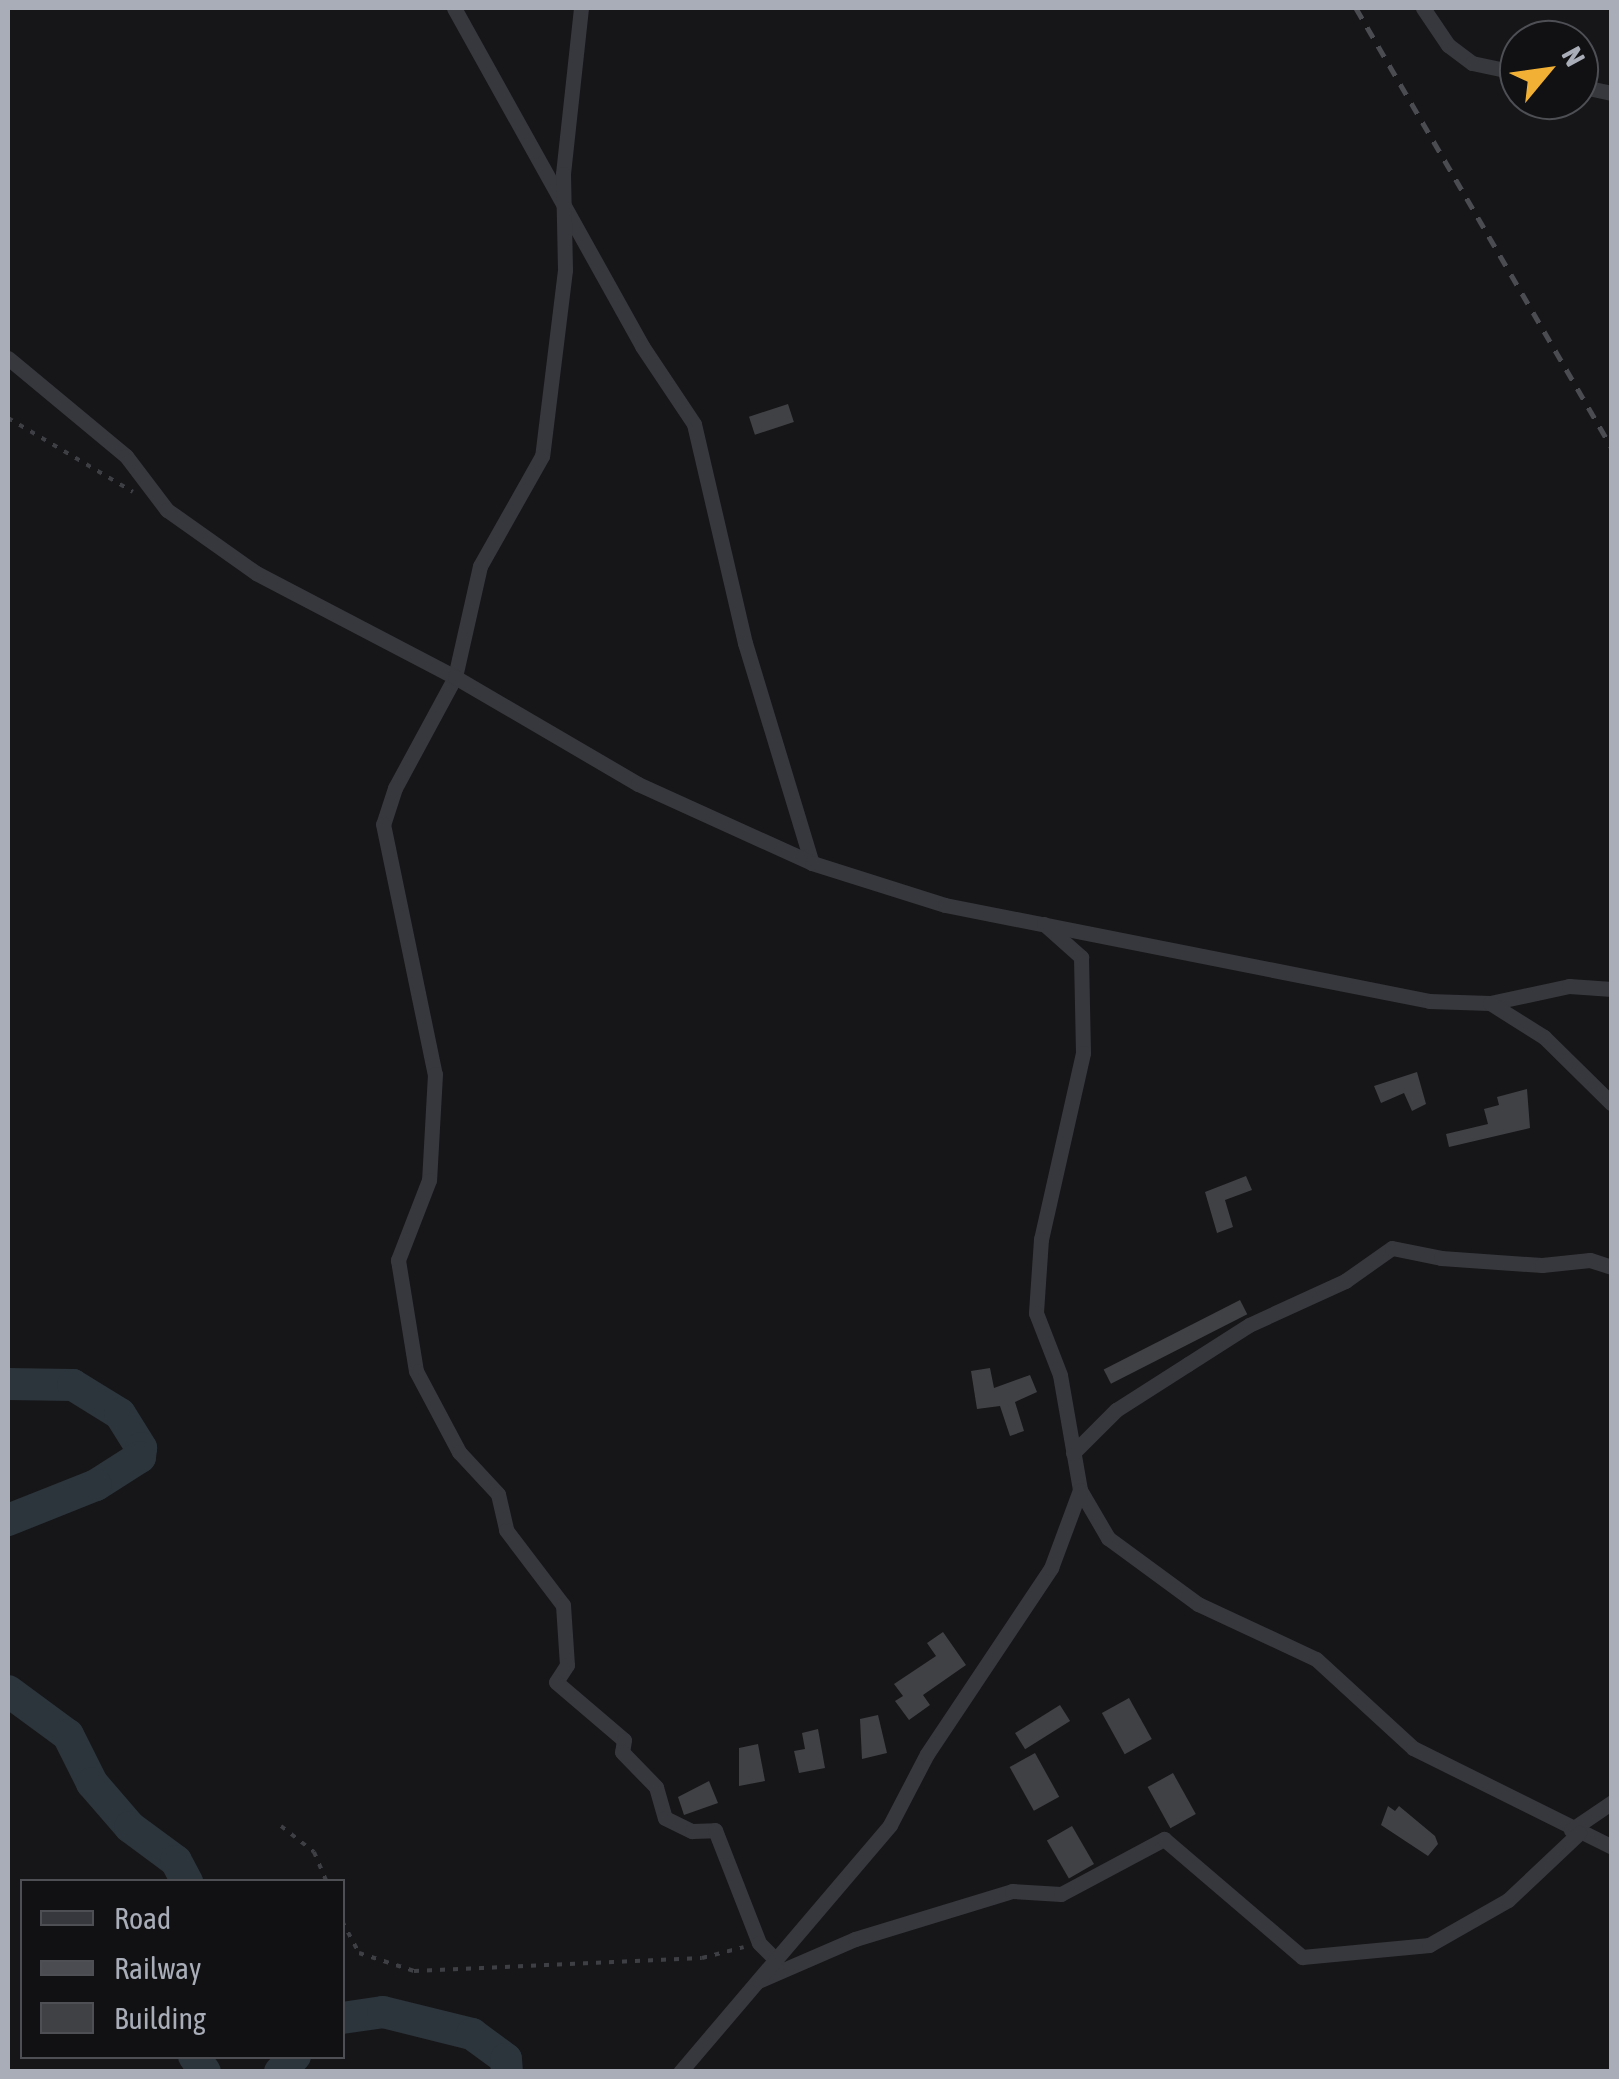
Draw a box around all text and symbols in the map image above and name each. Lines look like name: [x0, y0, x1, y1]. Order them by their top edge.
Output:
north arrow: [1499, 20, 1599, 120]
text: N: [1555, 41, 1591, 71]
legend: [20, 1879, 345, 2059]
text: Road: [114, 1901, 171, 1935]
text: Railway: [114, 1951, 201, 1985]
text: Building: [114, 2001, 206, 2035]

